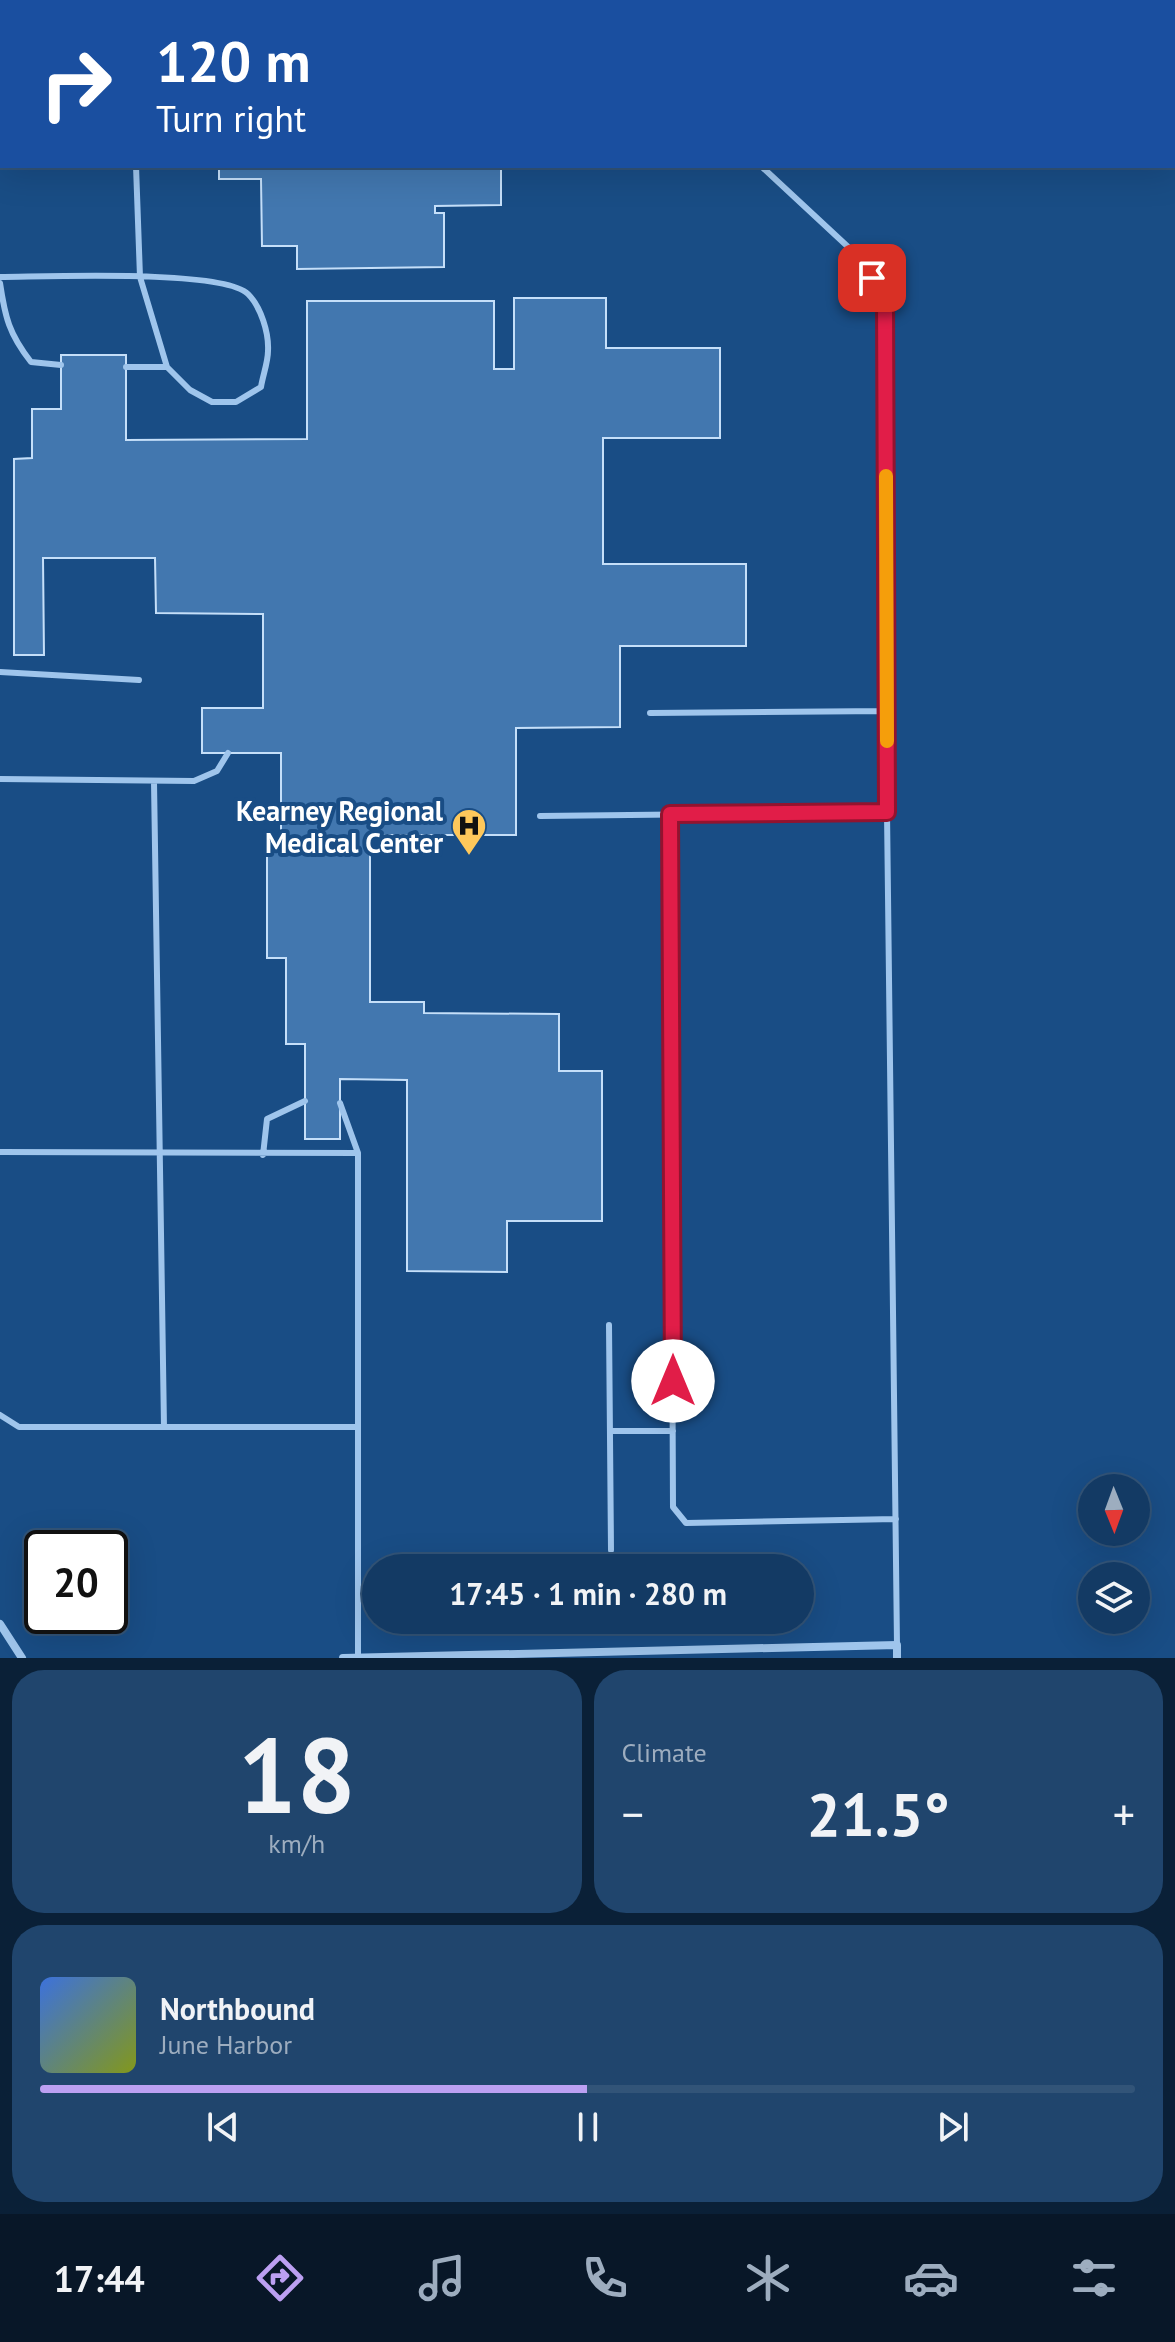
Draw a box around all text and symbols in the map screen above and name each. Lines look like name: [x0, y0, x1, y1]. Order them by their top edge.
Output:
text: 120 m: [156, 25, 311, 97]
icon: right: [24, 32, 128, 136]
text: Turn right: [156, 95, 306, 142]
pin: [838, 244, 906, 312]
icon: arrive: [850, 256, 894, 300]
place label: Kearney Regional Medical Center: [236, 792, 444, 861]
hospital icon: Kearney Regional Medical Center: [450, 807, 488, 857]
position arrow: [631, 1339, 715, 1423]
north arrow: [1078, 1474, 1150, 1546]
map controls: [1078, 1474, 1150, 1634]
speed limit sign: 20: [24, 1530, 128, 1634]
button: layers: [1078, 1562, 1150, 1634]
text: 17:45 · 1 min · 280 m: [449, 1574, 727, 1613]
text: 18: [238, 1707, 356, 1842]
text: Climate: [622, 1736, 707, 1769]
text: 21.5°: [807, 1775, 950, 1853]
text: −: [622, 1785, 644, 1842]
text: +: [1113, 1785, 1135, 1842]
text: km/h: [268, 1827, 325, 1860]
text: Northbound: [160, 1989, 315, 2028]
text: June Harbor: [160, 2028, 292, 2061]
icon: previous: [201, 2105, 245, 2149]
icon: pause: [566, 2105, 610, 2149]
icon: next: [931, 2105, 975, 2149]
icon: directions: [252, 2250, 308, 2306]
icon: music: [414, 2250, 470, 2306]
icon: phone: [577, 2250, 633, 2306]
icon: climate: [740, 2250, 796, 2306]
icon: car: [903, 2250, 959, 2306]
icon: filters: [1066, 2250, 1122, 2306]
text: 17:44: [53, 2255, 145, 2302]

